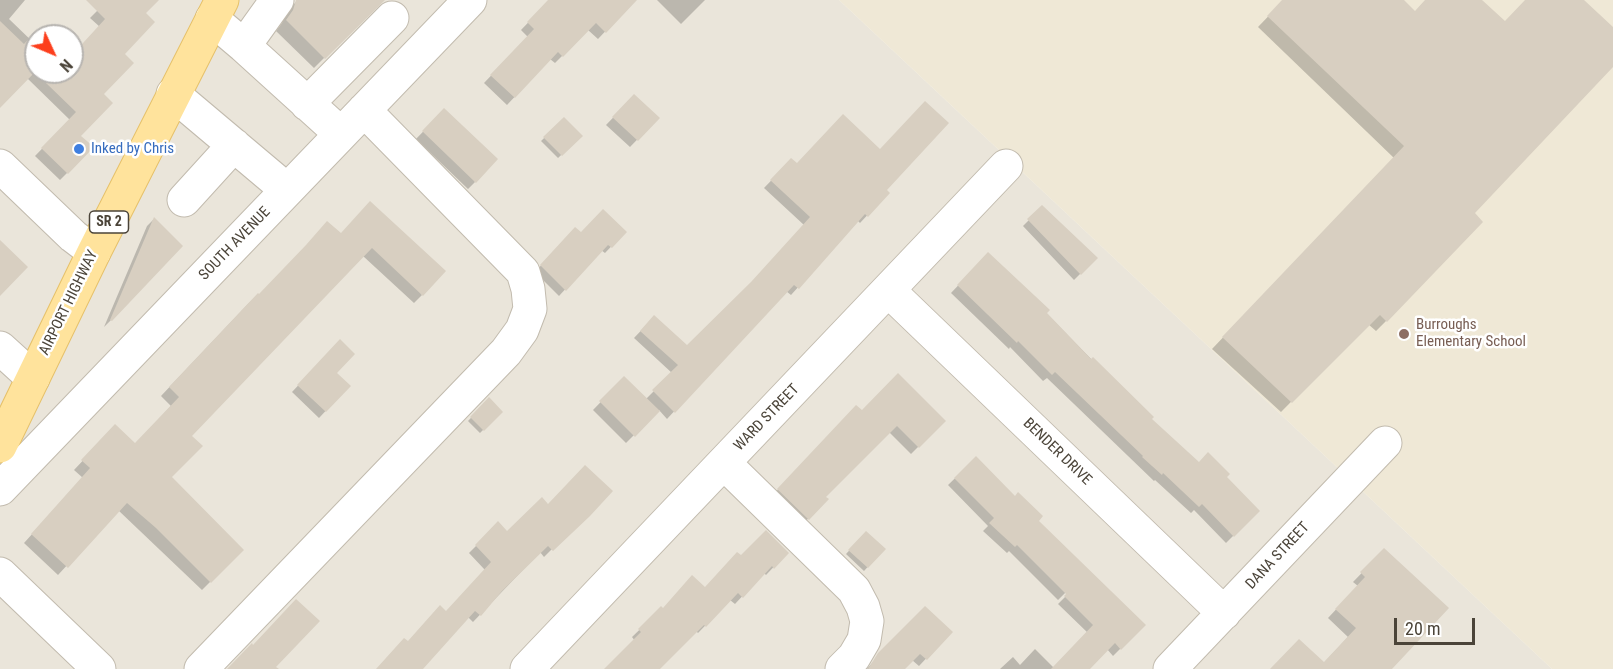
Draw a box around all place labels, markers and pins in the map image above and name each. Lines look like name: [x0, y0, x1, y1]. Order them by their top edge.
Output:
place label: Inked by Chris: [91, 140, 174, 158]
marker: Inked by Chris: [72, 142, 86, 156]
place label: Burroughs Elementary School: [1416, 316, 1526, 351]
marker: Burroughs Elementary School: [1397, 327, 1411, 341]

